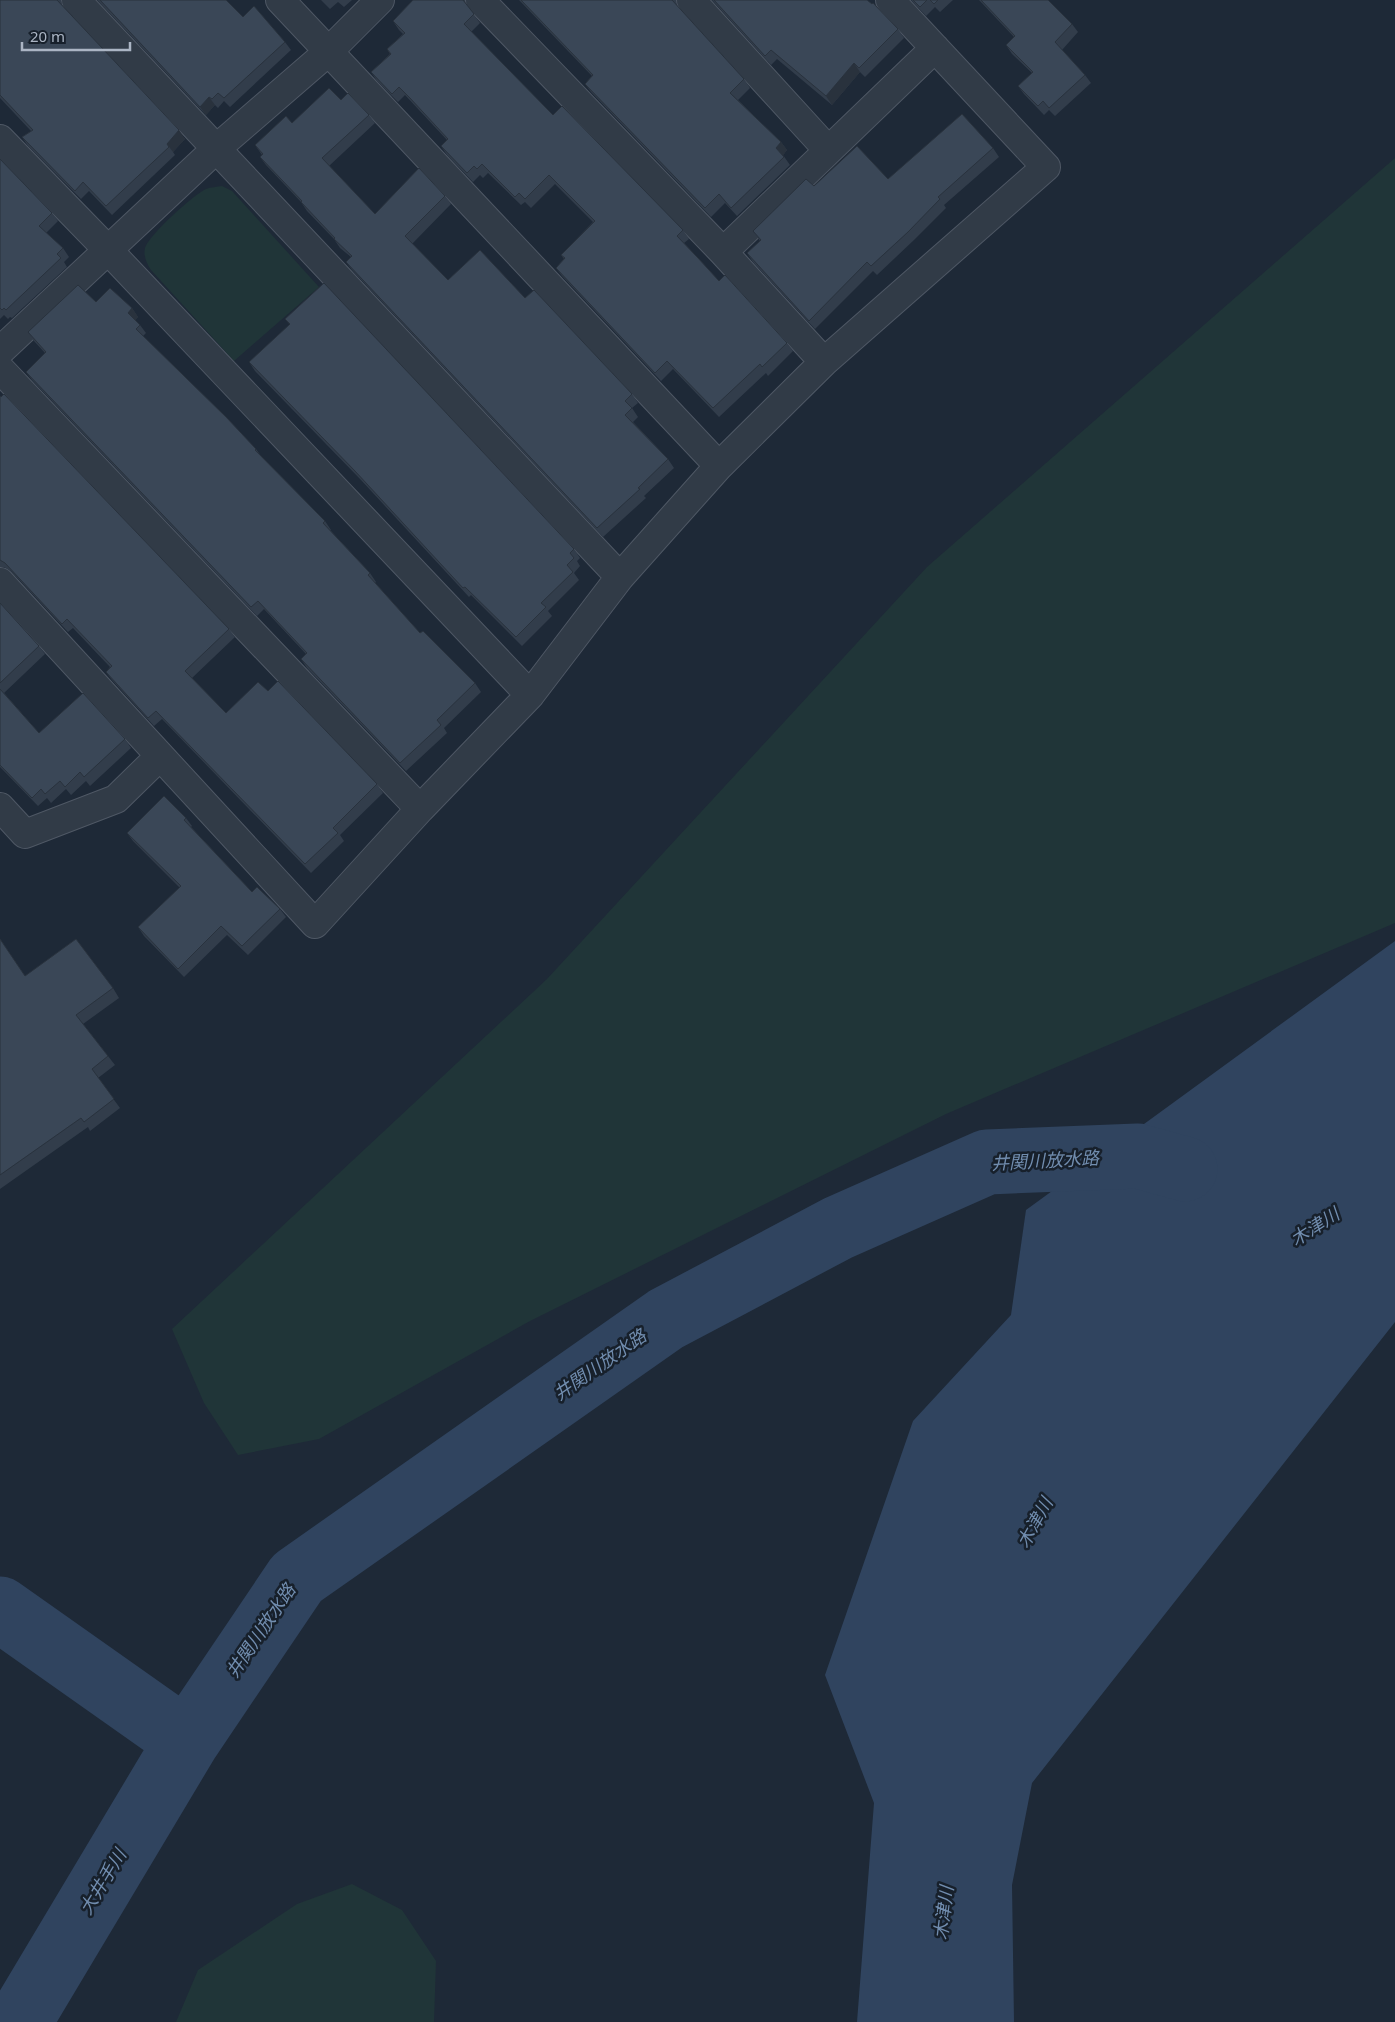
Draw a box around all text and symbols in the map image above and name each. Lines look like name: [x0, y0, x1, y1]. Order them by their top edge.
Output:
scale bar: [22, 20, 130, 52]
text: 20 m: [30, 26, 65, 46]
water label: 井関川放水路: [990, 1145, 1101, 1175]
water label: 木津川: [1285, 1200, 1345, 1251]
water label: 井関川放水路: [548, 1322, 652, 1405]
water label: 木津川: [1011, 1491, 1059, 1552]
water label: 井関川放水路: [220, 1577, 301, 1682]
water label: 大井手川: [73, 1843, 132, 1919]
water label: 木津川: [928, 1883, 958, 1941]

